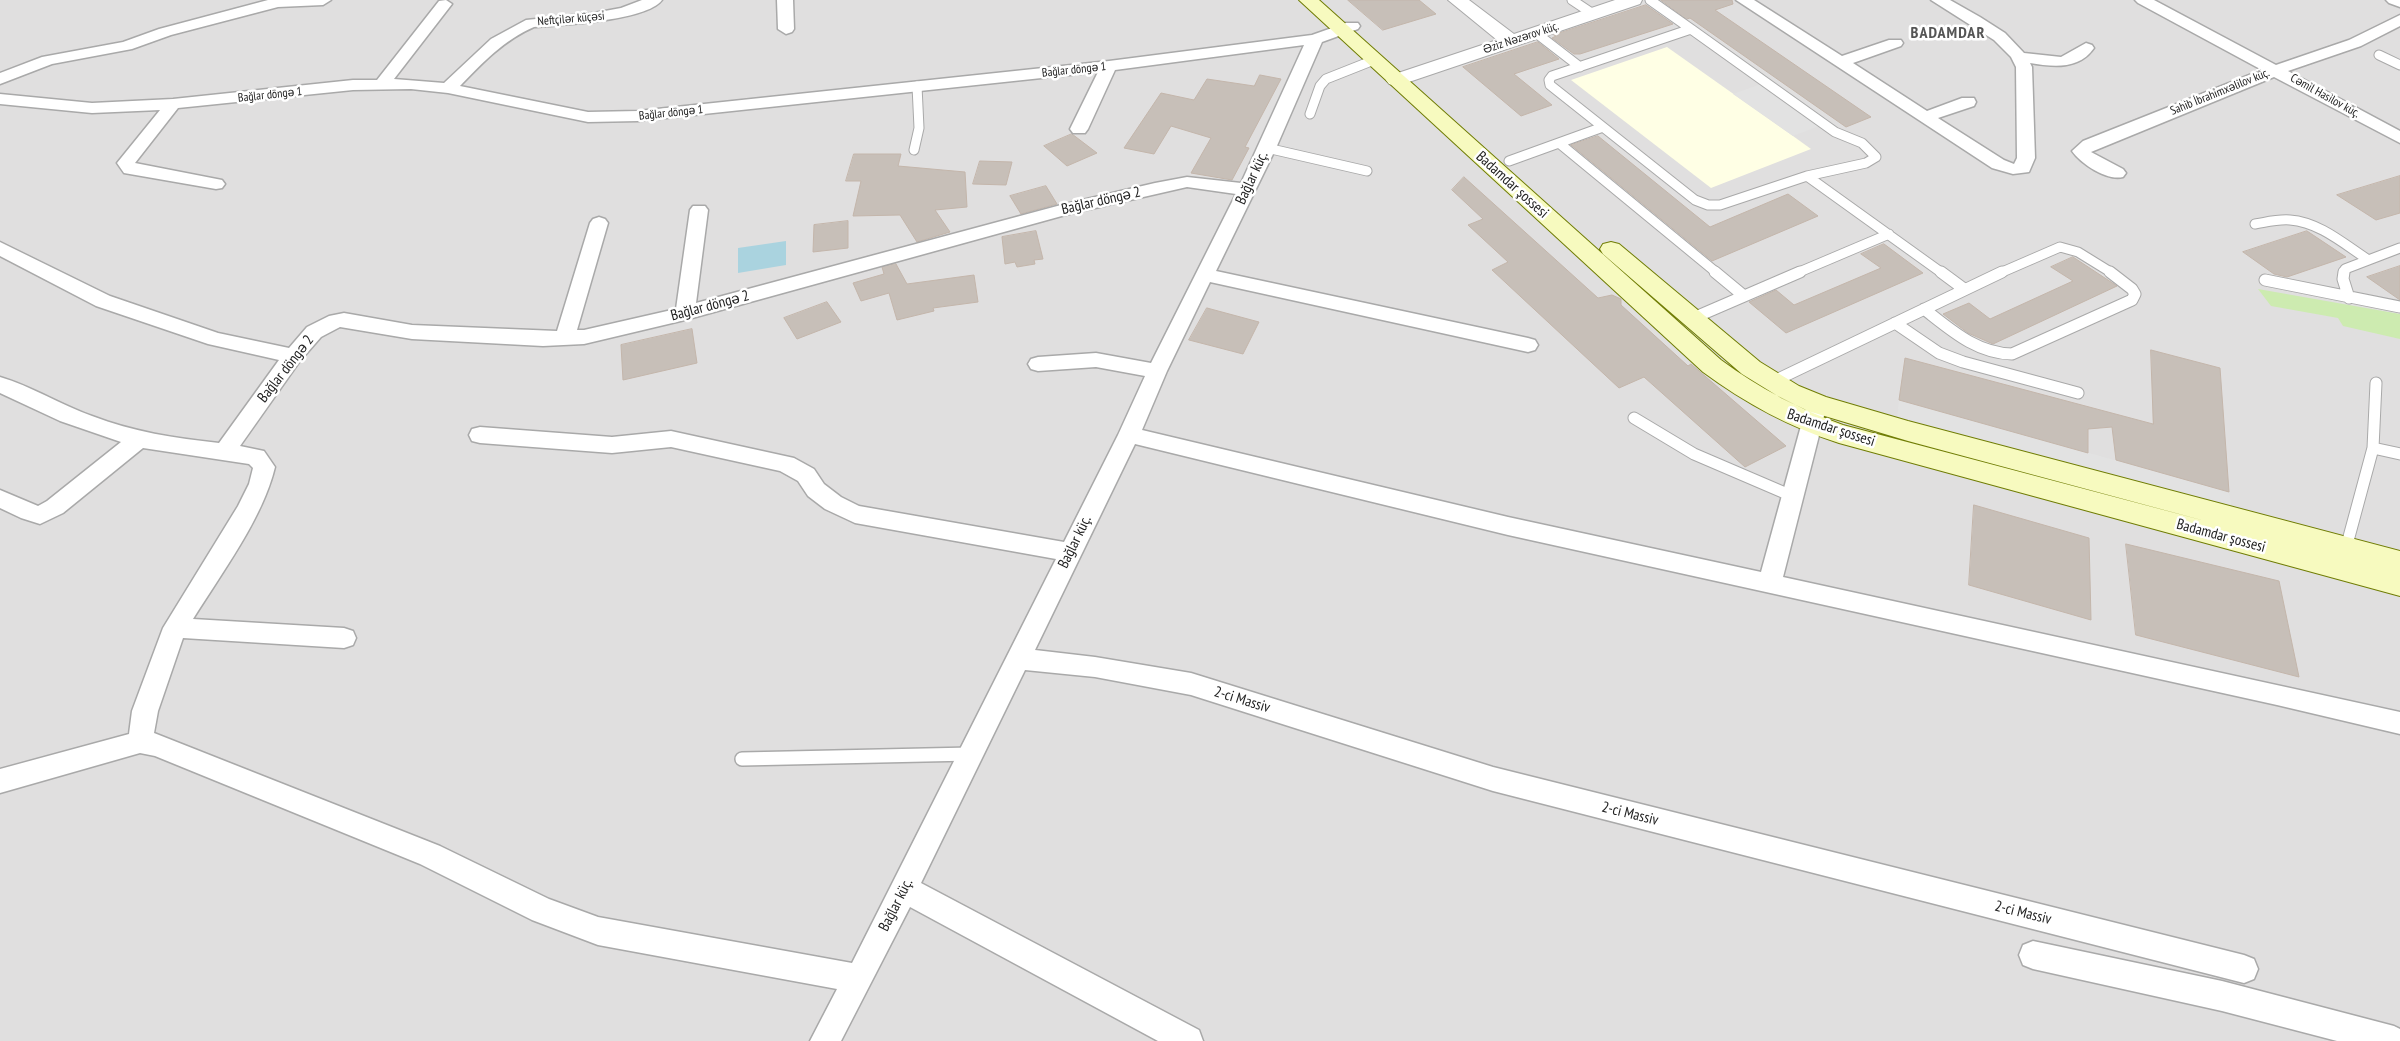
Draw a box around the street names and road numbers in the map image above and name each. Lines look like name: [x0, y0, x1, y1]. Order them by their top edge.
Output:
street label: Neftçilər küçəsi: [537, 9, 605, 29]
street label: Əziz Nəzərov küç.: [1481, 19, 1561, 57]
street label: Bağlar döngə 1: [1041, 59, 1107, 81]
street label: Sahib İbrahimxəlilov küç.: [2168, 66, 2272, 118]
street label: Cəmil Hasilov küç.: [2288, 71, 2362, 121]
street label: Bağlar döngə 1: [237, 84, 303, 106]
street label: Bağlar döngə 1: [638, 102, 704, 124]
street label: Badamdar şossesi: [1472, 148, 1552, 222]
street label: Bağlar küç.: [1232, 149, 1272, 207]
street label: Bağlar döngə 2: [1060, 183, 1142, 219]
street label: Bağlar döngə 2: [669, 287, 751, 325]
street label: Bağlar döngə 2: [254, 332, 318, 406]
street label: Badamdar şossesi: [1785, 405, 1877, 451]
street label: Bağlar küç.: [1054, 513, 1096, 571]
street label: Badamdar şossesi: [2175, 515, 2267, 557]
street label: 2-ci Massiv: [1212, 683, 1272, 717]
street label: 2-ci Massiv: [1600, 798, 1660, 830]
street label: Bağlar küç.: [875, 876, 917, 934]
street label: 2-ci Massiv: [1993, 897, 2053, 929]

